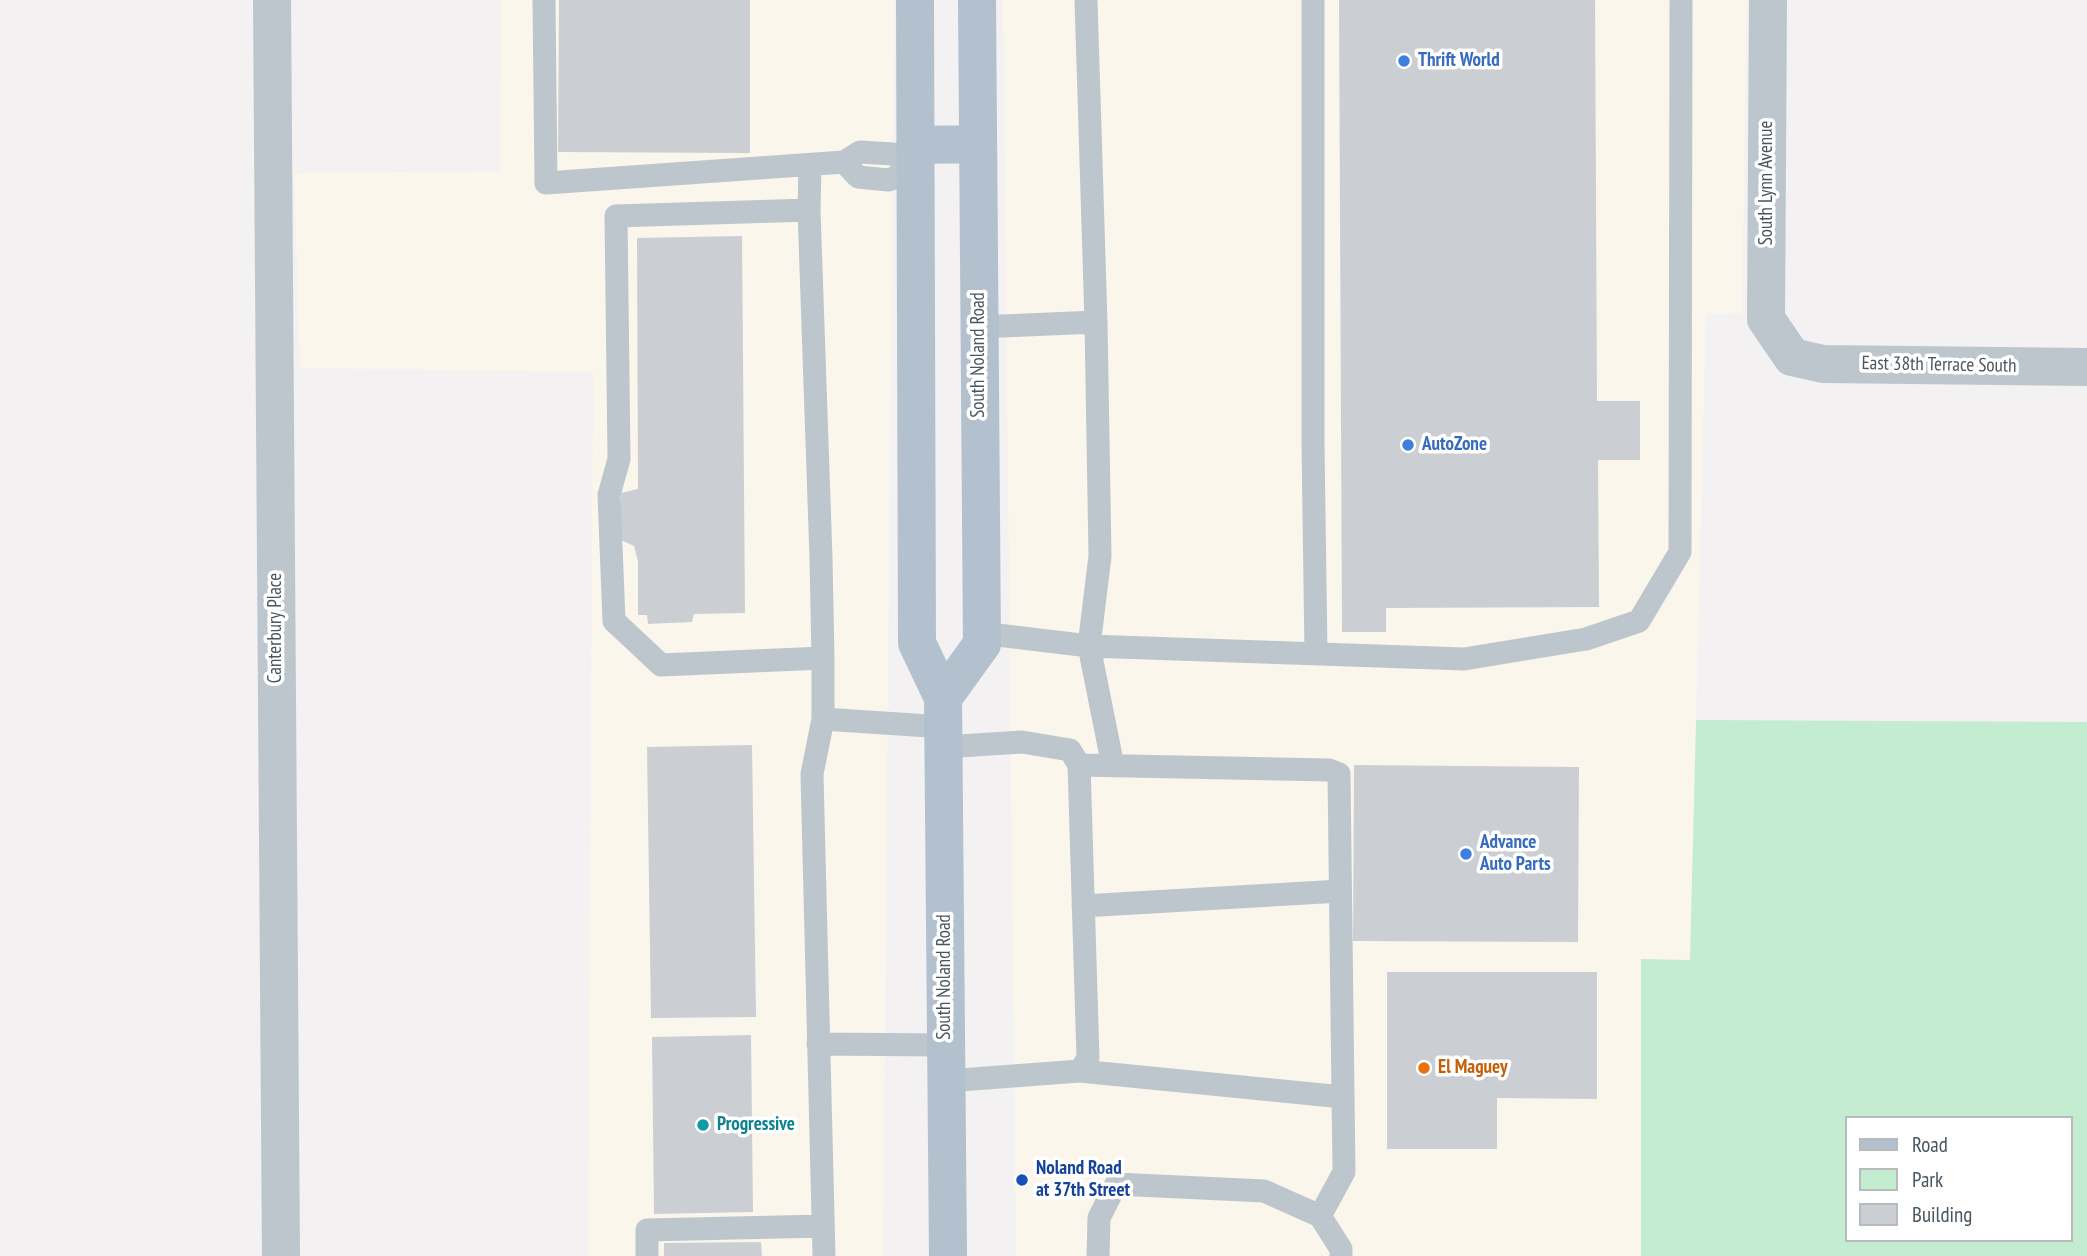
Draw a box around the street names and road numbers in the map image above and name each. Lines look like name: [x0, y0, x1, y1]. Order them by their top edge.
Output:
street label: South Lynn Avenue: [1756, 121, 1778, 245]
street label: South Noland Road: [968, 292, 990, 418]
street label: East 38th Terrace South: [1861, 352, 2017, 378]
street label: Canterbury Place: [265, 573, 287, 683]
street label: South Noland Road: [934, 914, 956, 1040]

